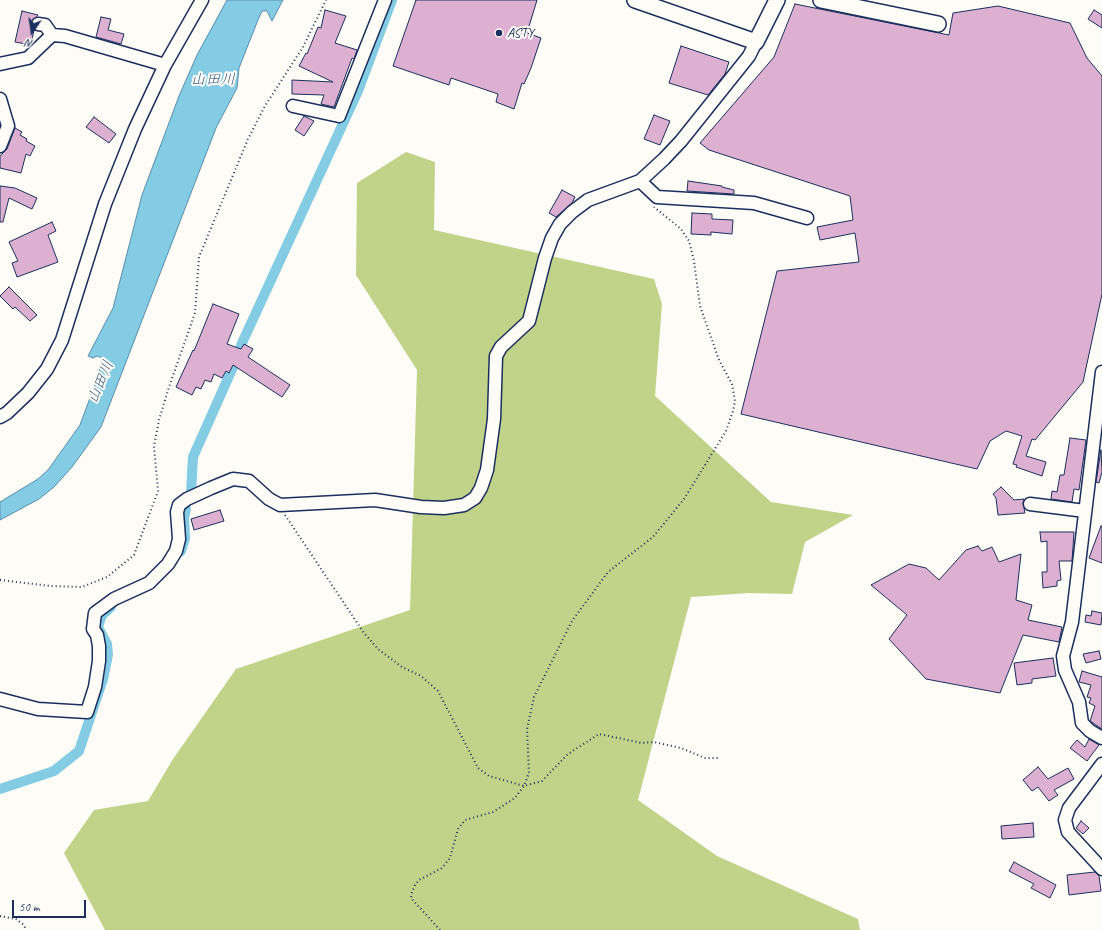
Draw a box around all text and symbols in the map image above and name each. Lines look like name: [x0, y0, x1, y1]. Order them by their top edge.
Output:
north arrow: [12, 12, 52, 52]
place label: ASTY: [507, 25, 534, 41]
marker: ASTY: [494, 28, 504, 38]
text: N: [24, 36, 34, 51]
water label: 山田川: [191, 71, 235, 89]
water label: 山田川: [84, 358, 118, 406]
scale bar: [14, 892, 88, 918]
text: 50 m: [19, 899, 39, 915]

